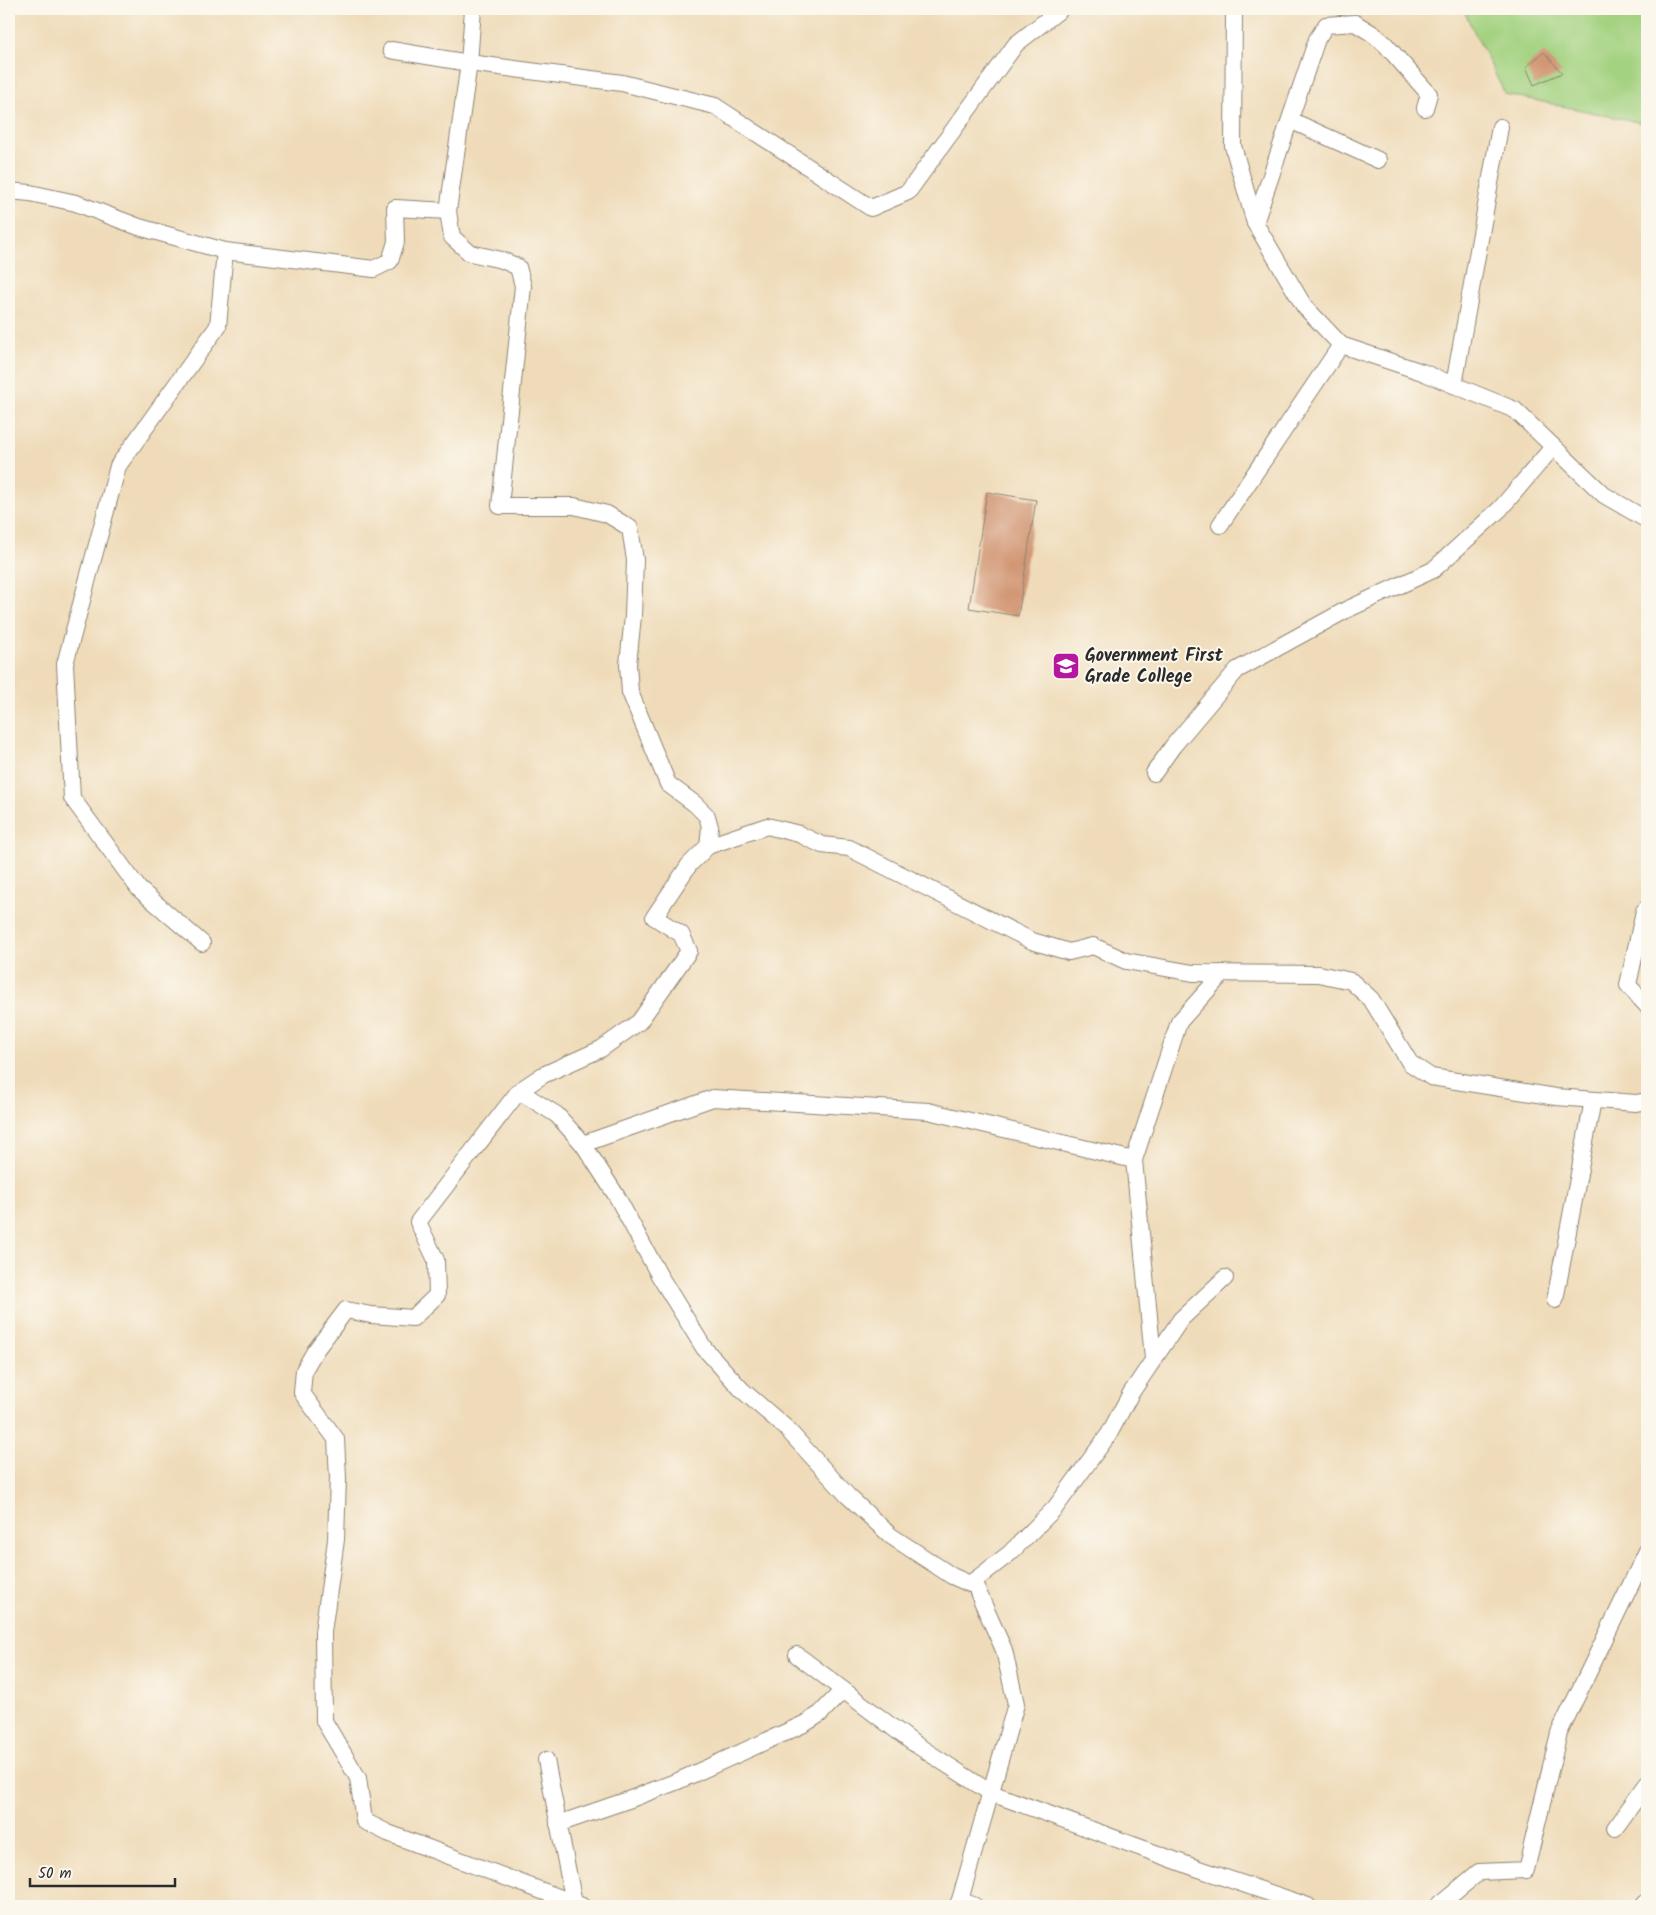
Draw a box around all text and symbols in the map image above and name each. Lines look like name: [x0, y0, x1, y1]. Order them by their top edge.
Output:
place label: Government First Grade College: [1085, 642, 1224, 692]
school or university icon: Government First Grade College: [1051, 651, 1081, 681]
scale bar: [30, 1855, 175, 1887]
text: 50 m: [38, 1862, 72, 1886]

